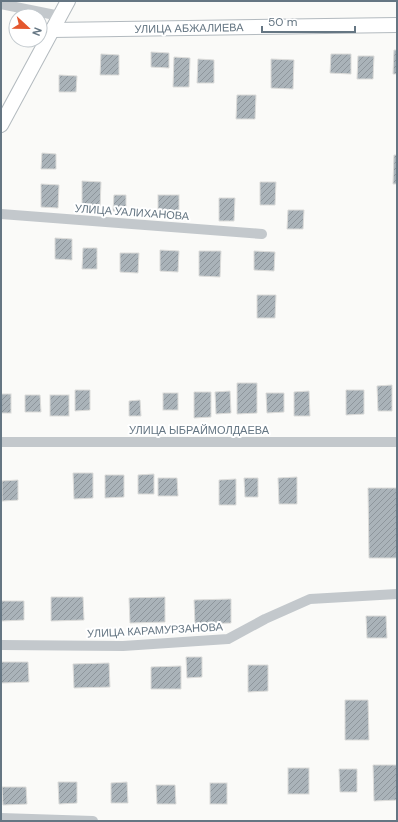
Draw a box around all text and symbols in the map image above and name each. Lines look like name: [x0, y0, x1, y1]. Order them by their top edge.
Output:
north arrow: [8, 8, 48, 48]
scale bar: [262, 8, 355, 34]
text: 50 m: [268, 14, 297, 30]
street label: УЛИЦА АБЖАЛИЕВА: [134, 20, 244, 36]
text: N: [29, 25, 45, 38]
street label: УЛИЦА УАЛИХАНОВА: [74, 201, 190, 223]
street label: УЛИЦА ЫБРАЙМОЛДАЕВА: [129, 423, 270, 437]
street label: УЛИЦА КАРАМУРЗАНОВА: [87, 619, 224, 641]

